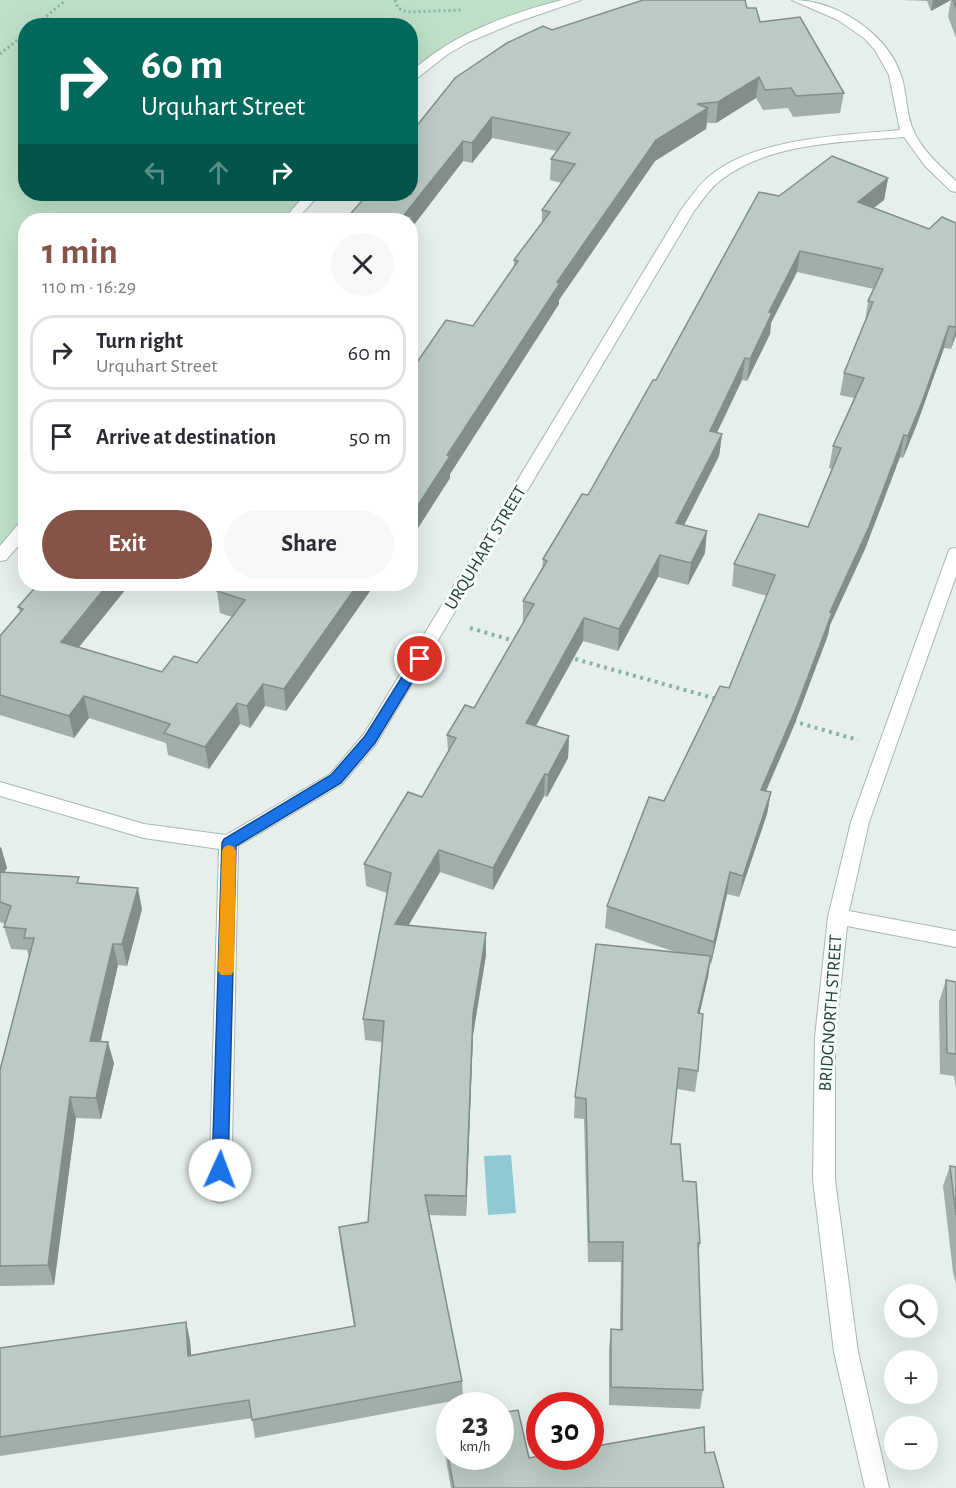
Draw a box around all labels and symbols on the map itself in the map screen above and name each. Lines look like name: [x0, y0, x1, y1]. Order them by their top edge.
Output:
street label: URQUHART STREET: [442, 483, 530, 613]
pin: [394, 633, 445, 684]
street label: BRIDGNORTH STREET: [817, 934, 845, 1092]
position arrow: [188, 1138, 252, 1202]
speed limit sign: 30: [526, 1392, 604, 1470]

